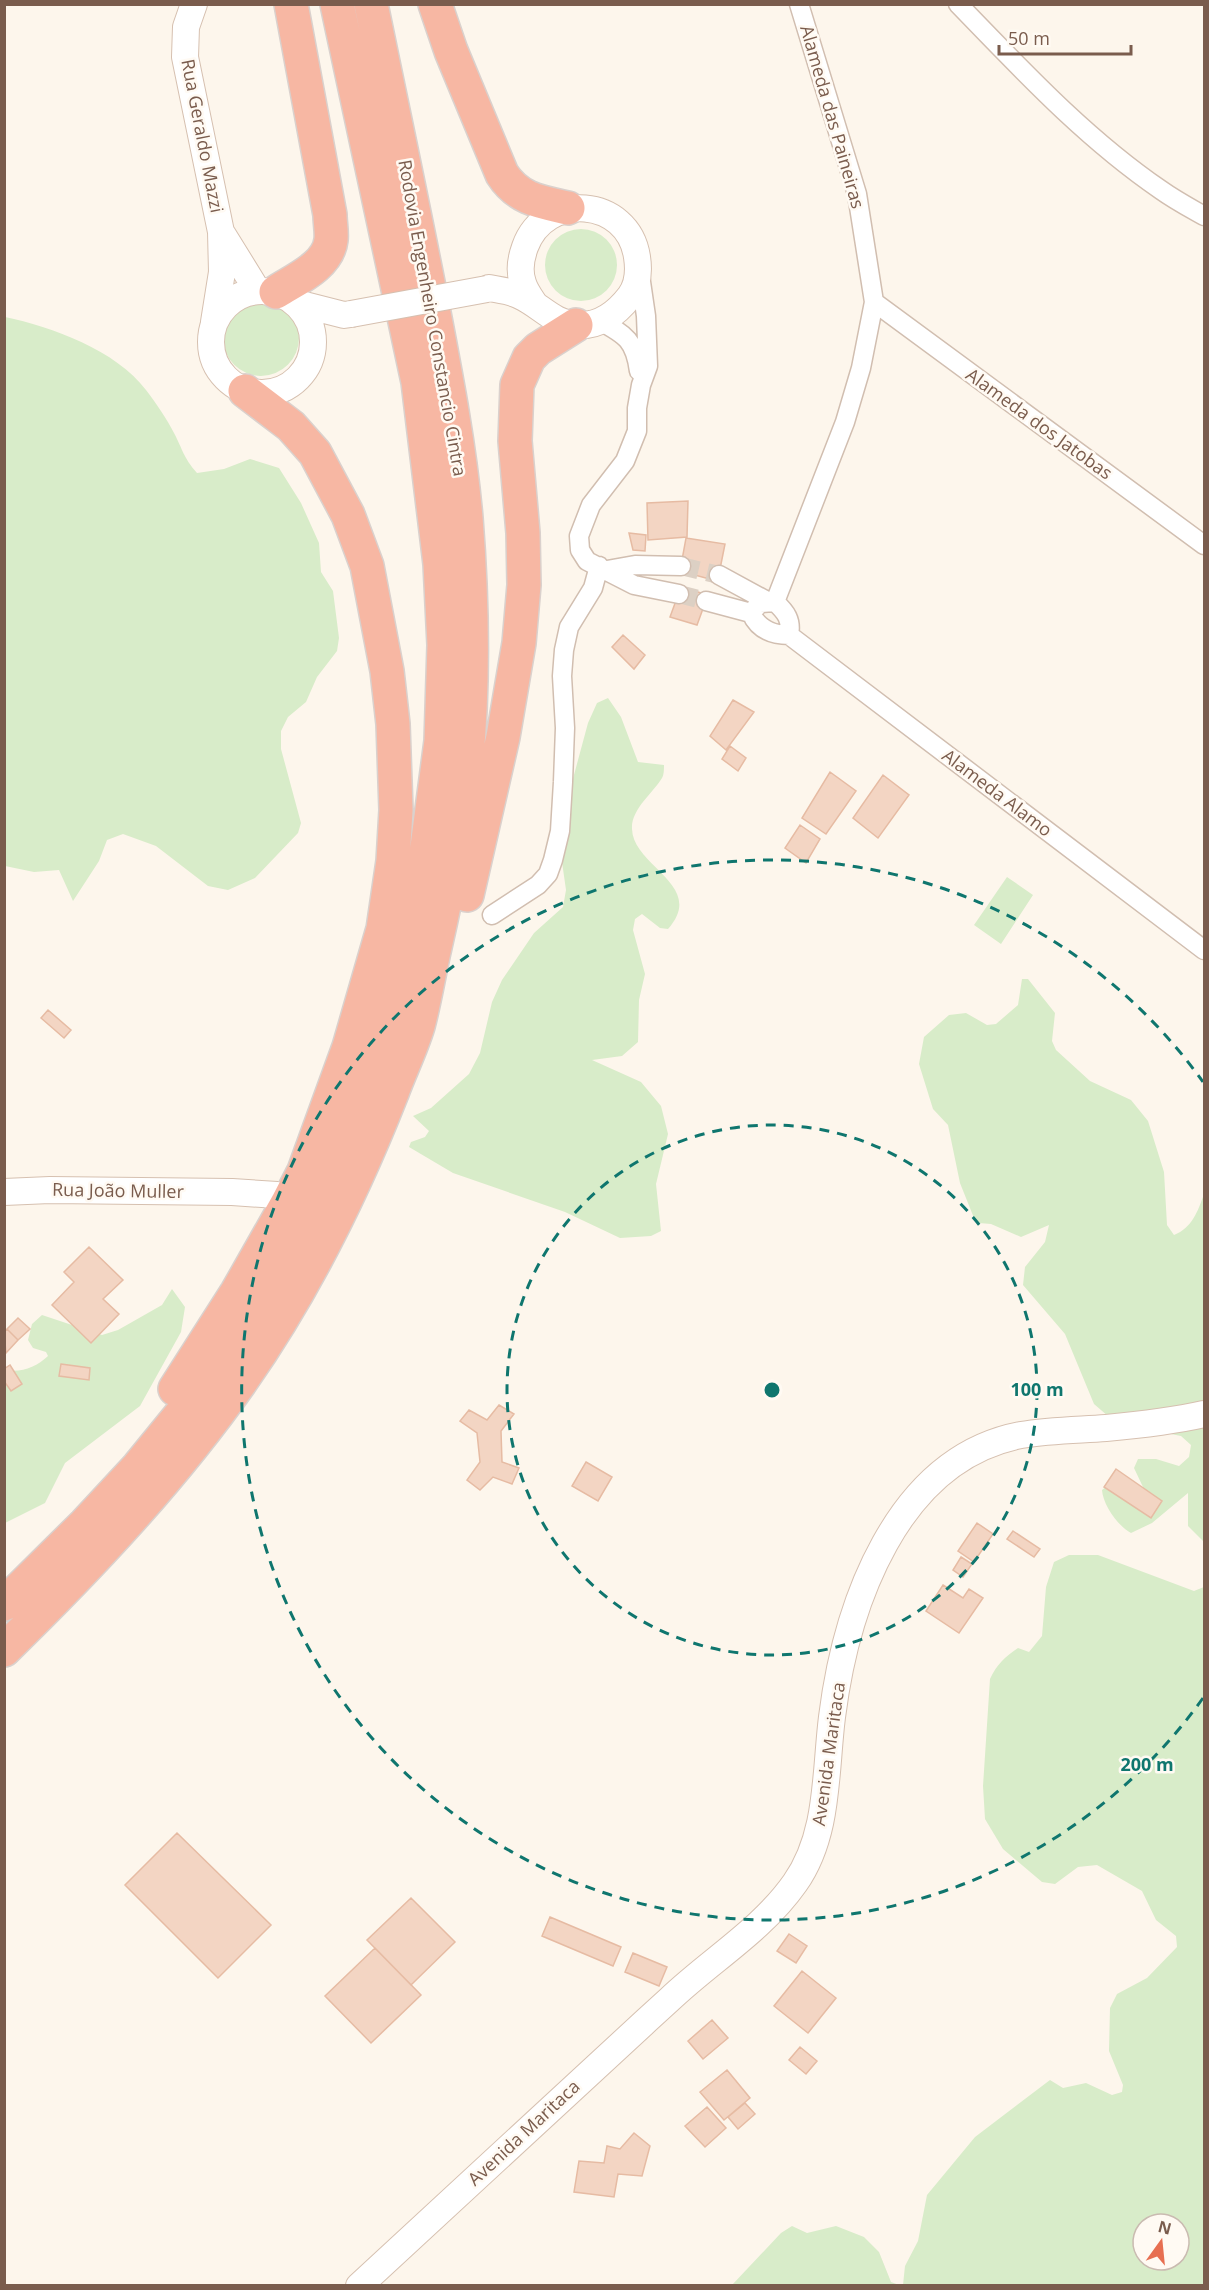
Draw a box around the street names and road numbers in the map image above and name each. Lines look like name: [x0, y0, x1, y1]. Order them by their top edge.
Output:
street label: Alameda das Paineiras: [795, 22, 871, 211]
street label: Rua Geraldo Mazzi: [176, 57, 230, 215]
street label: Rodovia Engenheiro Constancio Cintra: [393, 158, 473, 478]
street label: Alameda dos Jatobas: [962, 362, 1117, 484]
street label: Alameda Alamo: [938, 743, 1057, 841]
street label: Rua João Muller: [52, 1177, 185, 1203]
street label: Avenida Maritaca: [806, 1680, 850, 1827]
street label: Avenida Maritaca: [462, 2074, 584, 2190]

